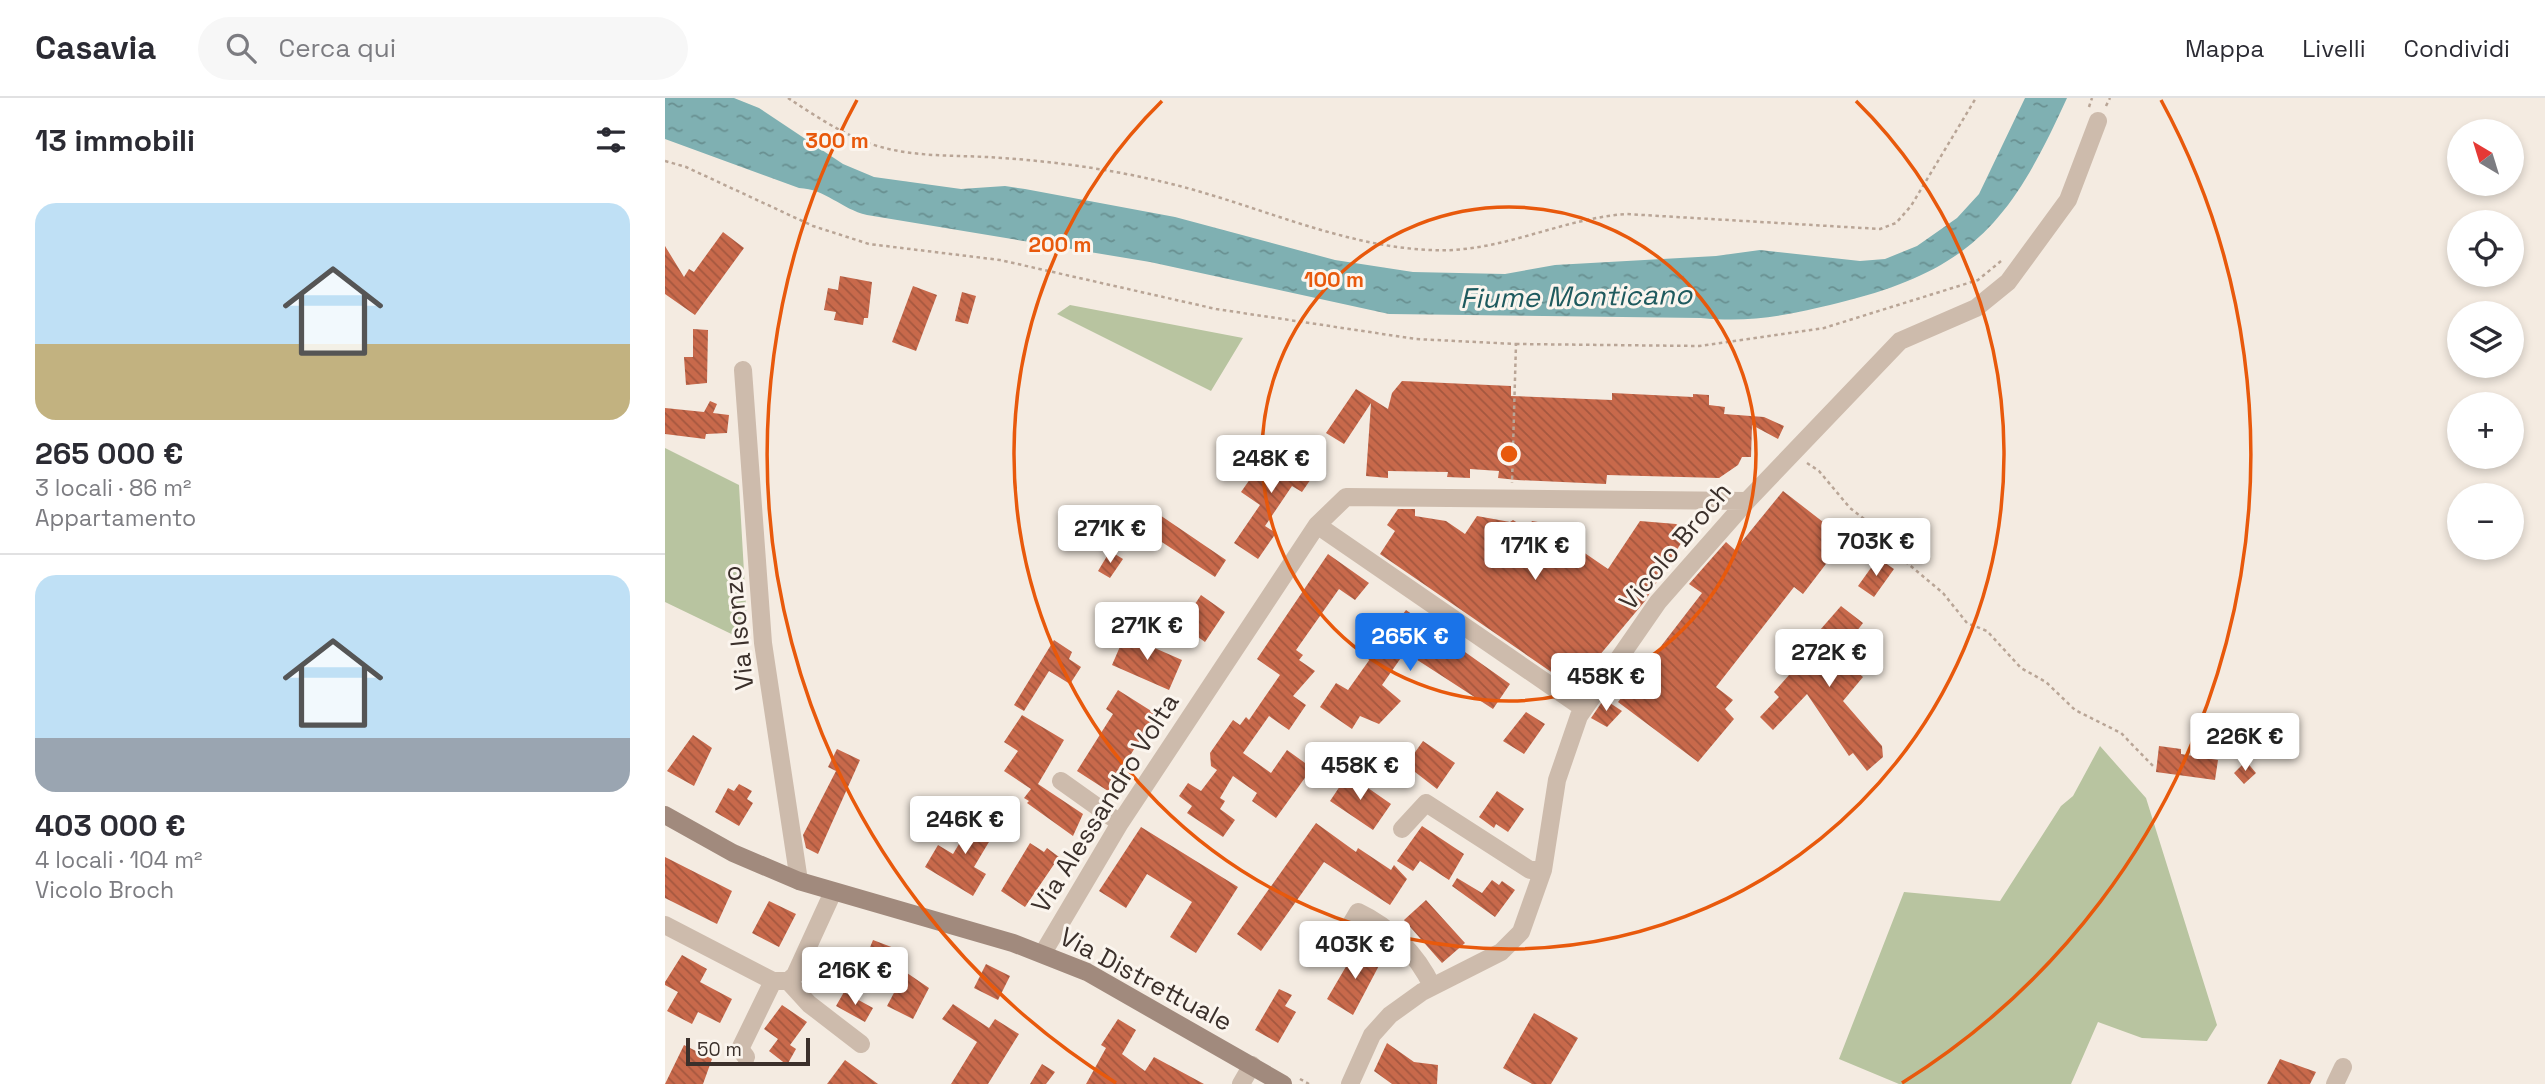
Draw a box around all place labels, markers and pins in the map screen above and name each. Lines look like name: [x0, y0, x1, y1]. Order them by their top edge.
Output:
pin: 248K €: [1214, 436, 1328, 495]
centre of rings: [1497, 442, 1521, 466]
pin: 271K €: [1053, 505, 1167, 565]
pin: 703K €: [1819, 518, 1933, 578]
pin: 171K €: [1478, 522, 1592, 582]
pin: 271K €: [1090, 602, 1204, 662]
pin: 265K €: [1353, 614, 1467, 673]
pin: 272K €: [1772, 630, 1886, 689]
pin: 458K €: [1549, 654, 1663, 713]
pin: 226K €: [2188, 714, 2302, 773]
pin: 458K €: [1303, 742, 1417, 802]
pin: 246K €: [908, 796, 1022, 856]
pin: 403K €: [1298, 922, 1412, 981]
pin: 216K €: [798, 948, 912, 1007]

